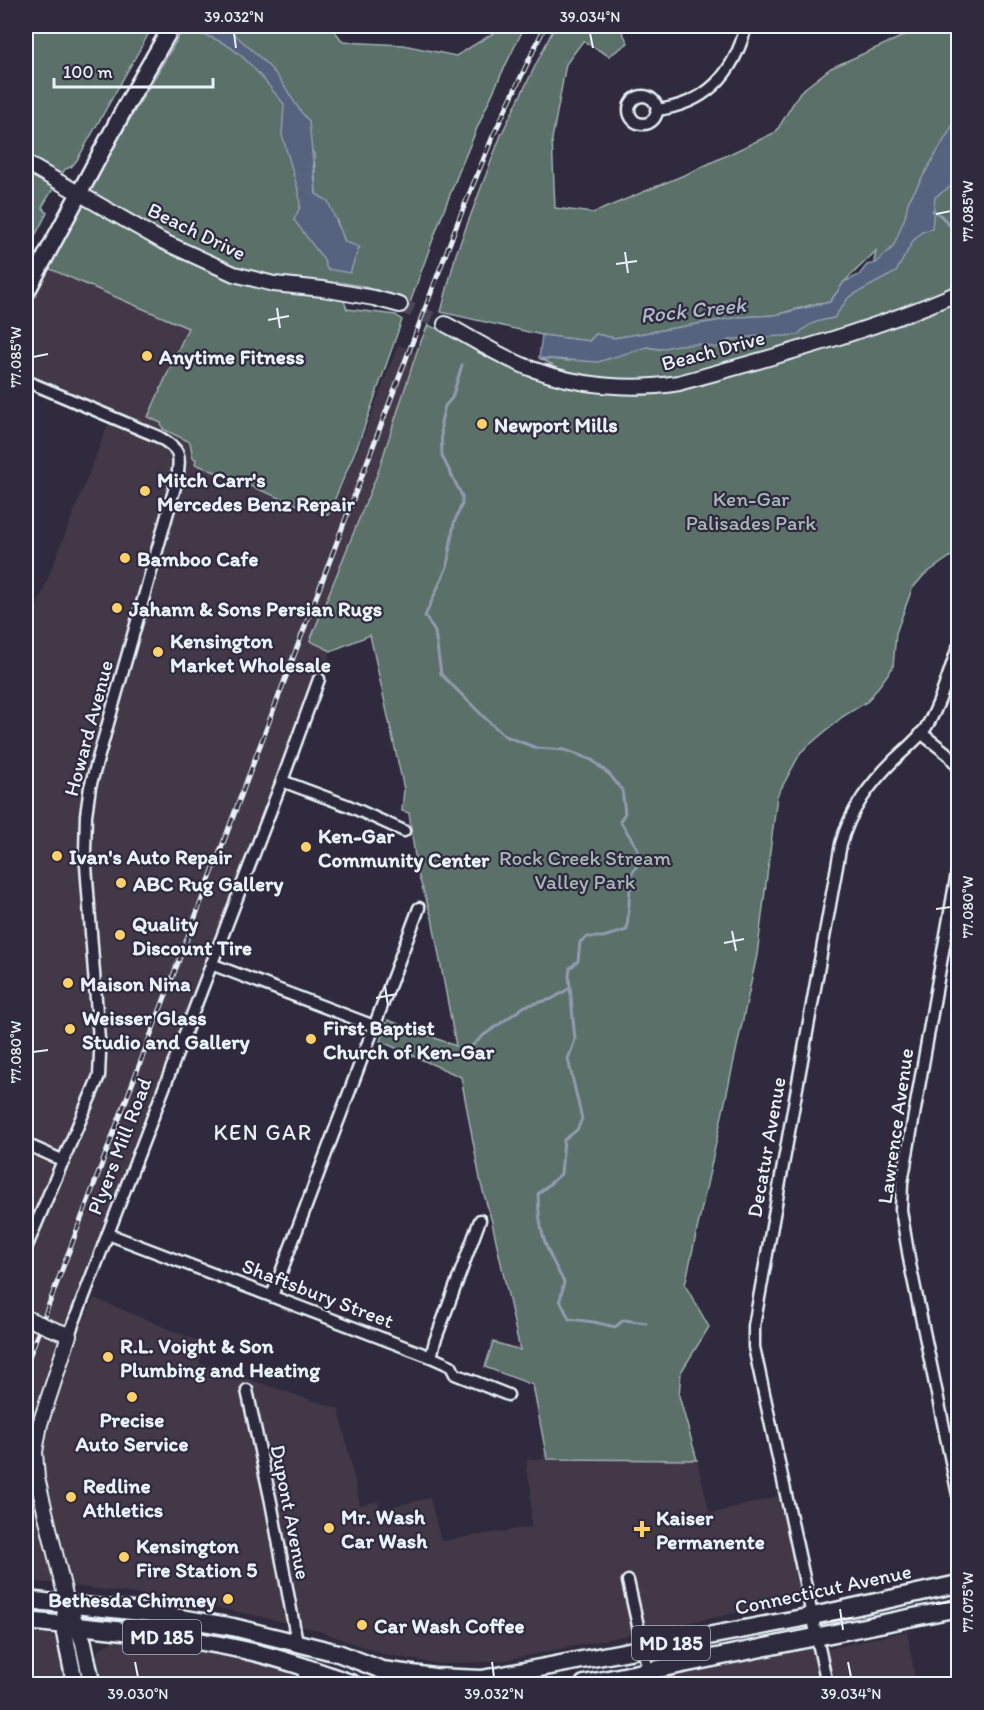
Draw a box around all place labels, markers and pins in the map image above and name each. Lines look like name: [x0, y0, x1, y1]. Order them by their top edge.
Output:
place label: Anytime Fitness: [158, 344, 304, 370]
marker: Anytime Fitness: [140, 349, 154, 363]
place label: Newport Mills: [494, 412, 618, 438]
marker: Newport Mills: [475, 417, 489, 431]
place label: Mitch Carr's Mercedes Benz Repair: [157, 467, 356, 517]
marker: Mitch Carr's Mercedes Benz Repair: [138, 484, 152, 498]
place label: Bamboo Cafe: [137, 546, 259, 571]
marker: Bamboo Cafe: [118, 551, 132, 565]
place label: Jahann & Sons Persian Rugs: [128, 596, 382, 622]
marker: Jahann & Sons Persian Rugs: [110, 601, 124, 615]
place label: Kensington Market Wholesale: [170, 628, 331, 677]
marker: Kensington Market Wholesale: [151, 645, 165, 659]
place label: Ken-Gar Community Center: [318, 823, 490, 873]
marker: Ken-Gar Community Center: [299, 840, 313, 854]
place label: Ivan's Auto Repair: [69, 844, 232, 870]
marker: Ivan's Auto Repair: [50, 849, 64, 863]
place label: ABC Rug Gallery: [132, 871, 283, 897]
marker: ABC Rug Gallery: [114, 876, 128, 890]
place label: Quality Discount Tire: [132, 911, 252, 960]
marker: Quality Discount Tire: [113, 928, 127, 942]
place label: Maison Nina: [80, 971, 191, 996]
marker: Maison Nina: [61, 976, 75, 990]
place label: Weisser Glass Studio and Gallery: [82, 1005, 250, 1055]
place label: First Baptist Church of Ken-Gar: [323, 1015, 495, 1064]
marker: Weisser Glass Studio and Gallery: [63, 1022, 77, 1036]
marker: First Baptist Church of Ken-Gar: [304, 1032, 318, 1046]
place label: R.L. Voight & Son Plumbing and Heating: [120, 1333, 321, 1383]
marker: R.L. Voight & Son Plumbing and Heating: [101, 1350, 115, 1364]
marker: Precise Auto Service: [125, 1390, 139, 1404]
place label: Precise Auto Service: [75, 1407, 188, 1456]
place label: Redline Athletics: [82, 1473, 163, 1522]
marker: Redline Athletics: [64, 1490, 78, 1504]
place label: Mr. Wash Car Wash: [341, 1504, 428, 1553]
place label: Kaiser Permanente: [656, 1505, 765, 1554]
marker: Kaiser Permanente: [633, 1520, 651, 1538]
marker: Mr. Wash Car Wash: [322, 1521, 336, 1535]
place label: Kensington Fire Station 5: [136, 1533, 257, 1582]
marker: Kensington Fire Station 5: [117, 1550, 131, 1564]
place label: Bethesda Chimney: [48, 1587, 216, 1613]
marker: Bethesda Chimney: [221, 1592, 235, 1606]
place label: Car Wash Coffee: [374, 1613, 525, 1638]
marker: Car Wash Coffee: [355, 1618, 369, 1632]

